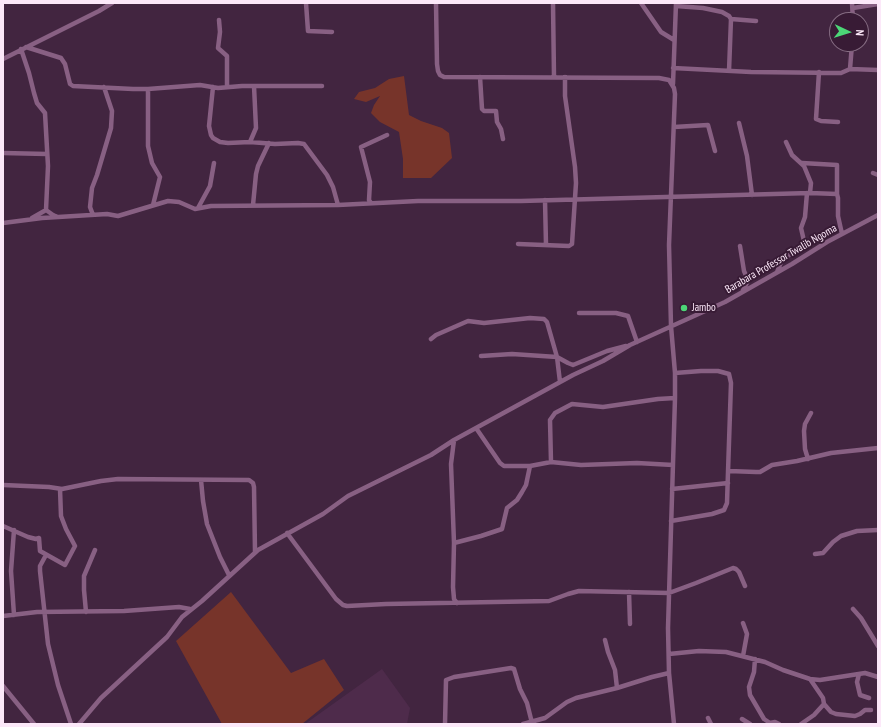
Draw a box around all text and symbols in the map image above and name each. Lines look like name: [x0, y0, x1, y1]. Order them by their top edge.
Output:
north arrow: [829, 12, 869, 52]
text: N: [853, 29, 867, 36]
street label: Barabara Professor Twalib Ngoma: [723, 222, 839, 296]
place label: Jambo: [692, 301, 716, 315]
marker: Jambo: [679, 303, 689, 313]

